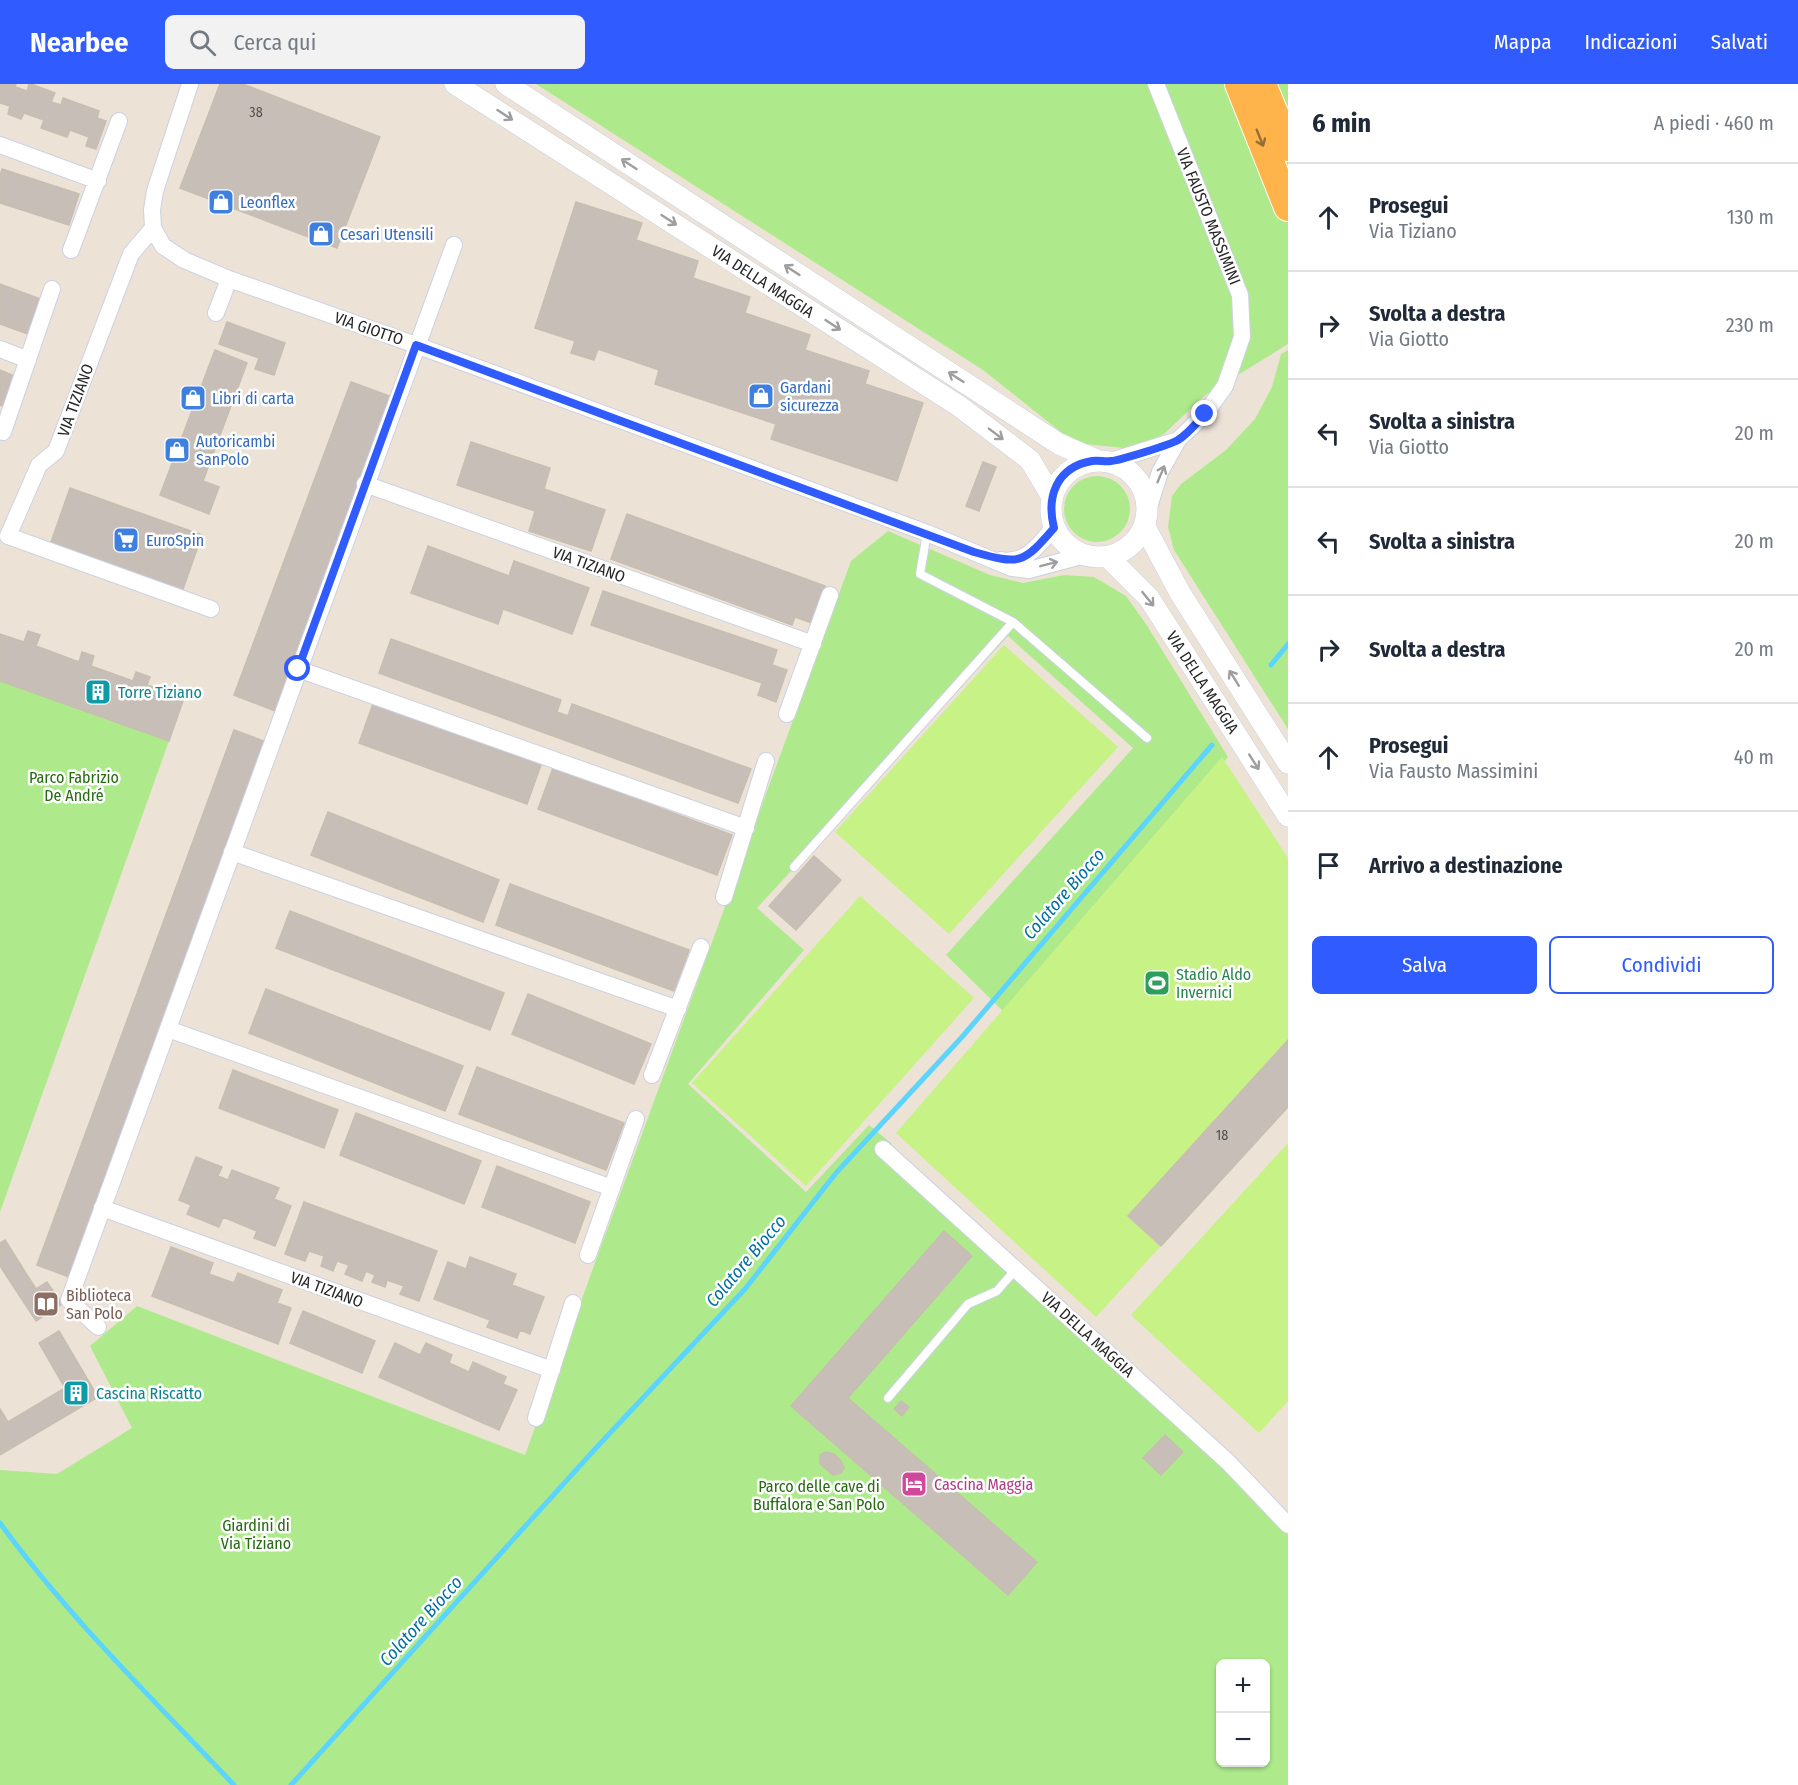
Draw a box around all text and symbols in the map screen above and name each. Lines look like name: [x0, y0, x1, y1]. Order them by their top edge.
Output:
search box: [165, 15, 585, 69]
text: Nearbee: [30, 26, 129, 59]
icon: search: [186, 26, 219, 59]
text: Cerca qui: [234, 29, 316, 56]
text: Mappa: [1494, 29, 1551, 55]
text: Indicazioni: [1584, 29, 1678, 55]
text: Salvati: [1711, 29, 1768, 55]
house number: 38: [249, 104, 263, 121]
text: 6 min: [1312, 108, 1371, 139]
one-way arrow: [496, 110, 513, 122]
text: A piedi · 460 m: [1654, 111, 1774, 135]
one-way arrow: [1255, 129, 1266, 147]
street label: VIA FAUSTO MASSIMINI: [1172, 145, 1245, 287]
one-way arrow: [621, 158, 638, 170]
shop icon: Leonflex: [206, 187, 236, 217]
text: Prosegui: [1369, 192, 1448, 219]
place label: Leonflex: [240, 193, 295, 212]
icon: ahead: [1312, 201, 1345, 234]
text: 130 m: [1727, 205, 1774, 229]
one-way arrow: [660, 215, 677, 227]
shop icon: Cesari Utensili: [306, 219, 336, 249]
text: Via Tiziano: [1369, 219, 1457, 243]
place label: Cesari Utensili: [340, 225, 434, 244]
street label: VIA DELLA MAGGIA: [708, 241, 818, 322]
one-way arrow: [784, 264, 801, 276]
text: Svolta a destra: [1369, 300, 1506, 327]
street label: VIA GIOTTO: [332, 308, 406, 349]
icon: right: [1312, 309, 1345, 342]
text: 230 m: [1726, 313, 1774, 337]
one-way arrow: [825, 319, 842, 332]
text: Via Giotto: [1369, 327, 1449, 351]
street label: VIA TIZIANO: [54, 361, 97, 439]
one-way arrow: [947, 370, 964, 383]
place label: Gardani sicurezza: [780, 378, 839, 415]
shop icon: Gardani sicurezza: [746, 381, 776, 411]
shop icon: Libri di carta: [178, 383, 208, 413]
place label: Libri di carta: [212, 389, 295, 408]
route end: [1191, 400, 1217, 426]
text: Svolta a sinistra: [1369, 408, 1515, 435]
icon: left: [1312, 417, 1345, 450]
text: 20 m: [1735, 421, 1774, 445]
one-way arrow: [987, 427, 1003, 440]
place label: Autoricambi SanPolo: [196, 432, 275, 469]
shop icon: Autoricambi SanPolo: [162, 435, 192, 465]
text: Via Giotto: [1369, 435, 1449, 459]
one-way arrow: [1156, 465, 1167, 484]
supermarket icon: EuroSpin: [111, 525, 141, 555]
icon: left: [1312, 525, 1345, 558]
text: Svolta a sinistra: [1369, 528, 1515, 555]
text: 20 m: [1735, 529, 1774, 553]
place label: EuroSpin: [146, 531, 204, 550]
street label: VIA TIZIANO: [550, 543, 628, 586]
one-way arrow: [1039, 558, 1058, 570]
one-way arrow: [1142, 591, 1155, 607]
street label: VIA DELLA MAGGIA: [1162, 628, 1243, 738]
icon: right: [1312, 633, 1345, 666]
text: Svolta a destra: [1369, 636, 1506, 663]
text: 20 m: [1735, 637, 1774, 661]
route start: [284, 655, 310, 681]
one-way arrow: [1228, 670, 1240, 687]
building icon: Torre Tiziano: [83, 677, 113, 707]
place label: Torre Tiziano: [118, 683, 202, 702]
text: Prosegui: [1369, 732, 1448, 759]
icon: ahead: [1312, 741, 1345, 774]
text: 40 m: [1734, 745, 1774, 769]
one-way arrow: [1248, 754, 1260, 770]
text: Via Fausto Massimini: [1369, 759, 1538, 783]
park label: Parco Fabrizio De André: [29, 768, 119, 805]
water label: Colatore Biocco: [1018, 844, 1110, 944]
icon: arrive: [1312, 849, 1345, 882]
text: Arrivo a destinazione: [1369, 852, 1563, 879]
button: Salva: [1312, 936, 1537, 994]
button: Condividi: [1549, 936, 1774, 994]
place label: Stadio Aldo Invernici: [1176, 965, 1251, 1002]
sports icon: Stadio Aldo Invernici: [1142, 968, 1172, 998]
house number: 18: [1216, 1127, 1228, 1144]
water label: Colatore Biocco: [701, 1210, 791, 1312]
street label: VIA TIZIANO: [288, 1268, 366, 1311]
place label: Biblioteca San Polo: [66, 1286, 132, 1323]
street label: VIA DELLA MAGGIA: [1037, 1288, 1138, 1381]
library icon: Biblioteca San Polo: [31, 1289, 61, 1319]
building icon: Cascina Riscatto: [61, 1378, 91, 1408]
place label: Cascina Riscatto: [96, 1384, 202, 1403]
hotel icon: Cascina Maggia: [899, 1469, 929, 1499]
place label: Cascina Maggia: [934, 1475, 1034, 1494]
park label: Parco delle cave di Buffalora e San Polo: [753, 1477, 885, 1514]
park label: Giardini di Via Tiziano: [221, 1516, 291, 1553]
water label: Colatore Biocco: [375, 1571, 467, 1671]
map controls: [1216, 1659, 1270, 1767]
button: +: [1216, 1659, 1270, 1713]
button: −: [1216, 1713, 1270, 1767]

